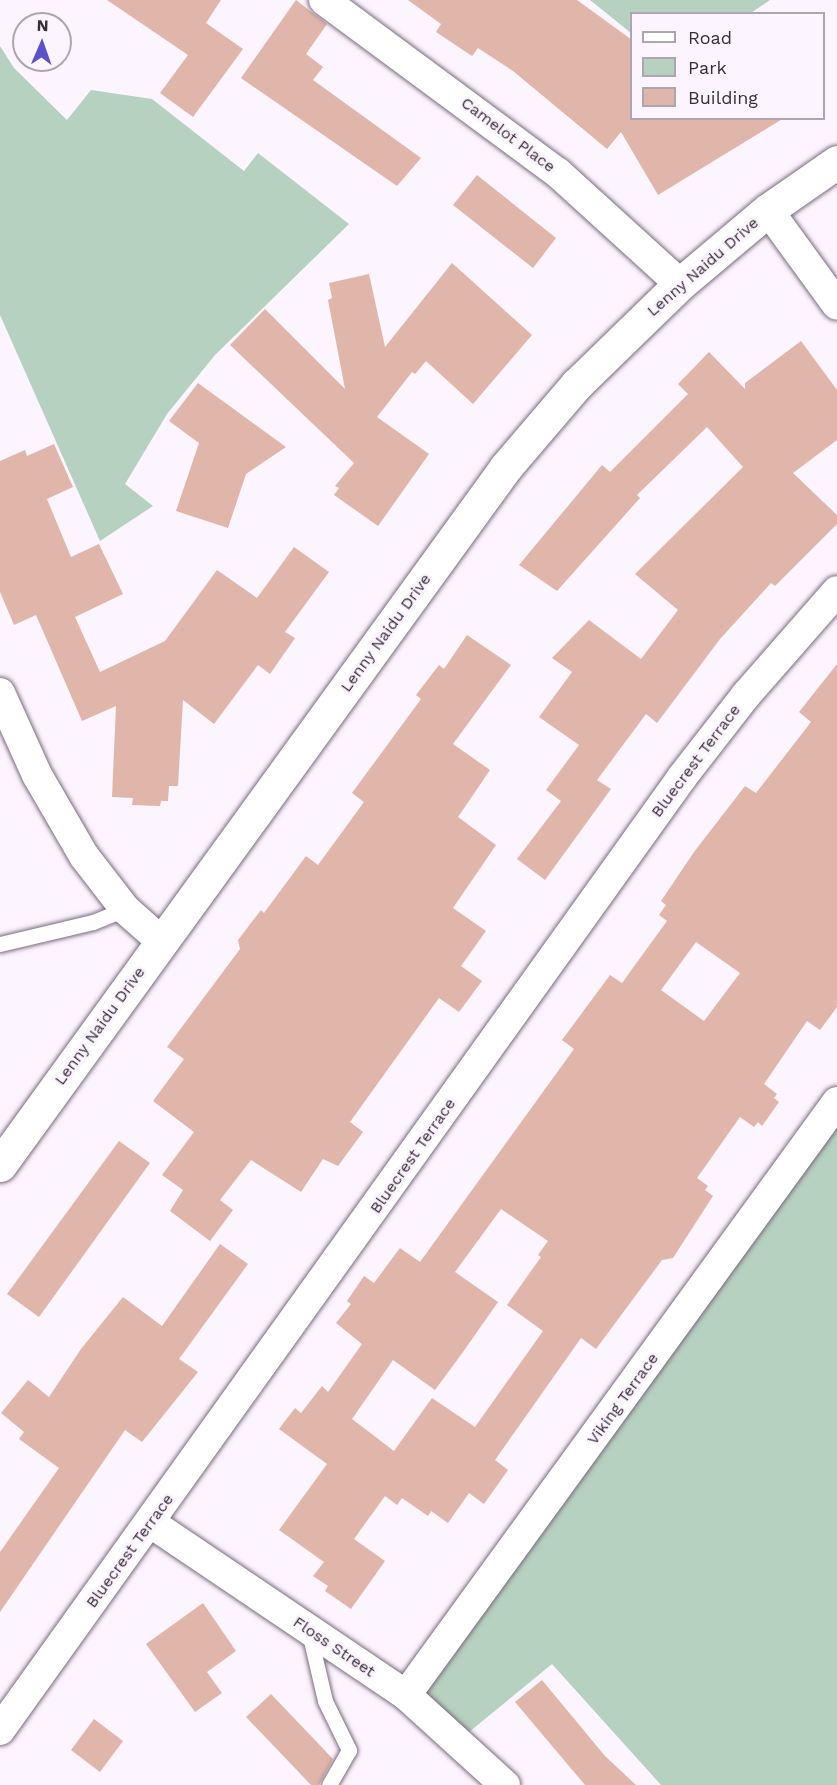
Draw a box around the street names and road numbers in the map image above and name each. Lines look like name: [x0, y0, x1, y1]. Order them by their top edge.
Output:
street label: Camelot Place: [457, 93, 559, 177]
street label: Lenny Naidu Drive: [643, 213, 763, 321]
street label: Lenny Naidu Drive: [337, 570, 435, 696]
street label: Bluecrest Terrace: [647, 701, 745, 821]
street label: Lenny Naidu Drive: [51, 963, 149, 1089]
street label: Bluecrest Terrace: [366, 1094, 460, 1218]
street label: Viking Terrace: [583, 1349, 663, 1449]
street label: Bluecrest Terrace: [82, 1490, 178, 1612]
street label: Floss Street: [289, 1613, 379, 1681]

